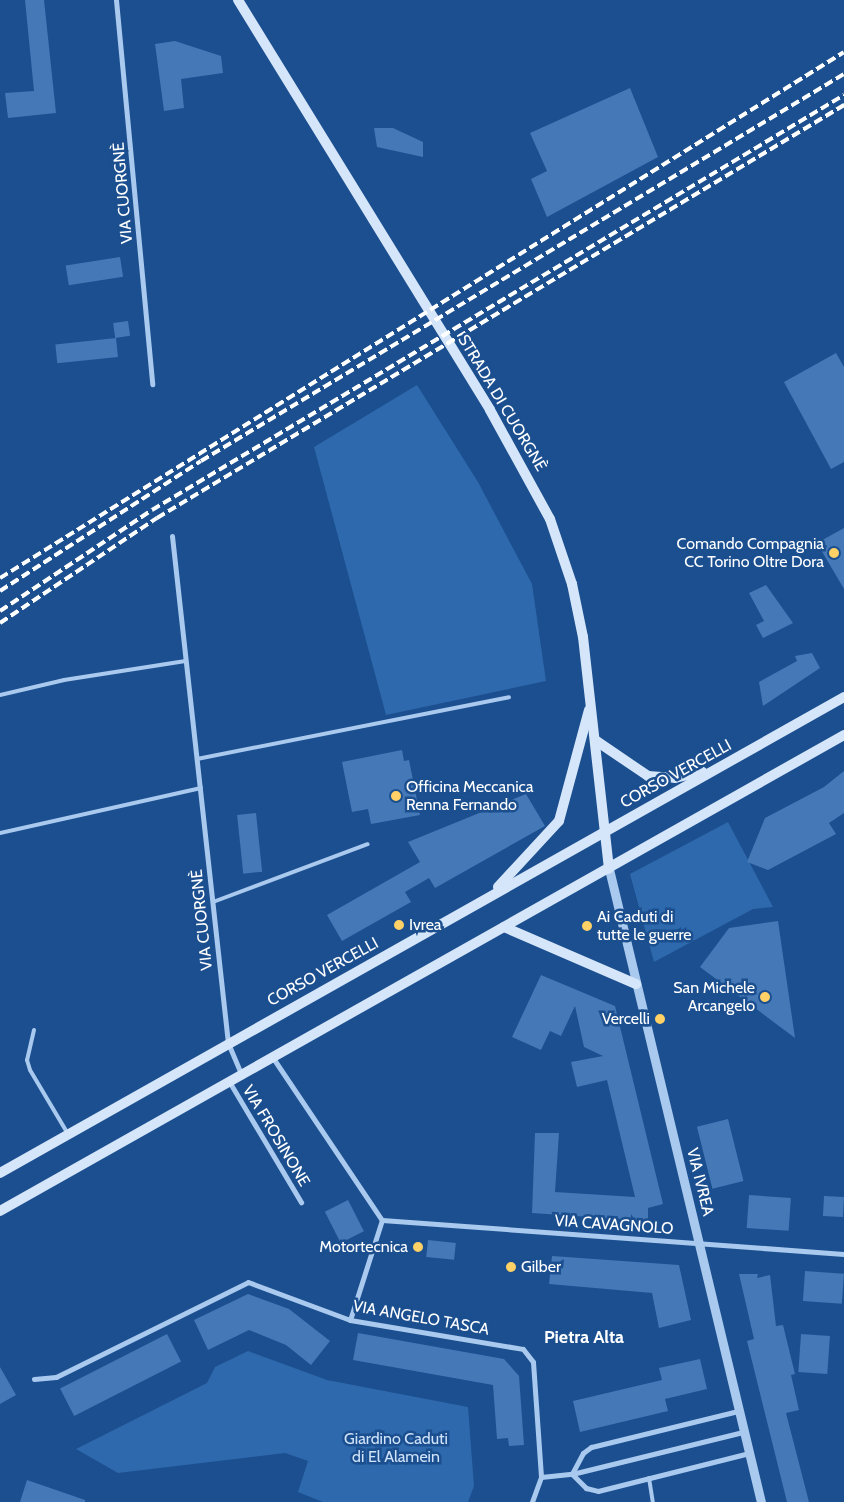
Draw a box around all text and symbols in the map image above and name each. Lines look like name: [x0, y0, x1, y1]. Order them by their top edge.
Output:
street label: VIA CUORGNÈ: [109, 142, 137, 244]
street label: STRADA DI CUORGNÈ: [454, 331, 550, 475]
place label: Comando Compagnia CC Torino Oltre Dora: [677, 534, 824, 572]
marker: Comando Compagnia CC Torino Oltre Dora: [828, 547, 840, 559]
street label: CORSO VERCELLI: [617, 736, 735, 812]
place label: Officina Meccanica Renna Fernando: [406, 777, 533, 815]
marker: Officina Meccanica Renna Fernando: [390, 790, 402, 802]
street label: VIA CUORGNÈ: [187, 868, 217, 972]
place label: Ai Caduti di tutte le guerre: [597, 907, 691, 945]
place label: Ivrea: [409, 915, 442, 935]
marker: Ivrea: [393, 919, 405, 931]
marker: Ai Caduti di tutte le guerre: [581, 920, 593, 932]
street label: CORSO VERCELLI: [264, 934, 382, 1010]
place label: San Michele Arcangelo: [673, 978, 755, 1016]
marker: San Michele Arcangelo: [759, 991, 771, 1003]
place label: Vercelli: [602, 1009, 650, 1029]
marker: Vercelli: [654, 1013, 666, 1025]
street label: VIA FROSINONE: [238, 1082, 314, 1190]
street label: VIA IVREA: [682, 1146, 718, 1218]
street label: VIA CAVAGNOLO: [554, 1211, 674, 1239]
place label: Motortecnica: [319, 1237, 408, 1257]
marker: Motortecnica: [412, 1241, 424, 1253]
place label: Gilber: [521, 1257, 561, 1277]
marker: Gilber: [505, 1261, 517, 1273]
street label: VIA ANGELO TASCA: [351, 1297, 491, 1339]
district label: Pietra Alta: [544, 1326, 624, 1348]
park label: Giardino Caduti di El Alamein: [344, 1429, 448, 1467]

